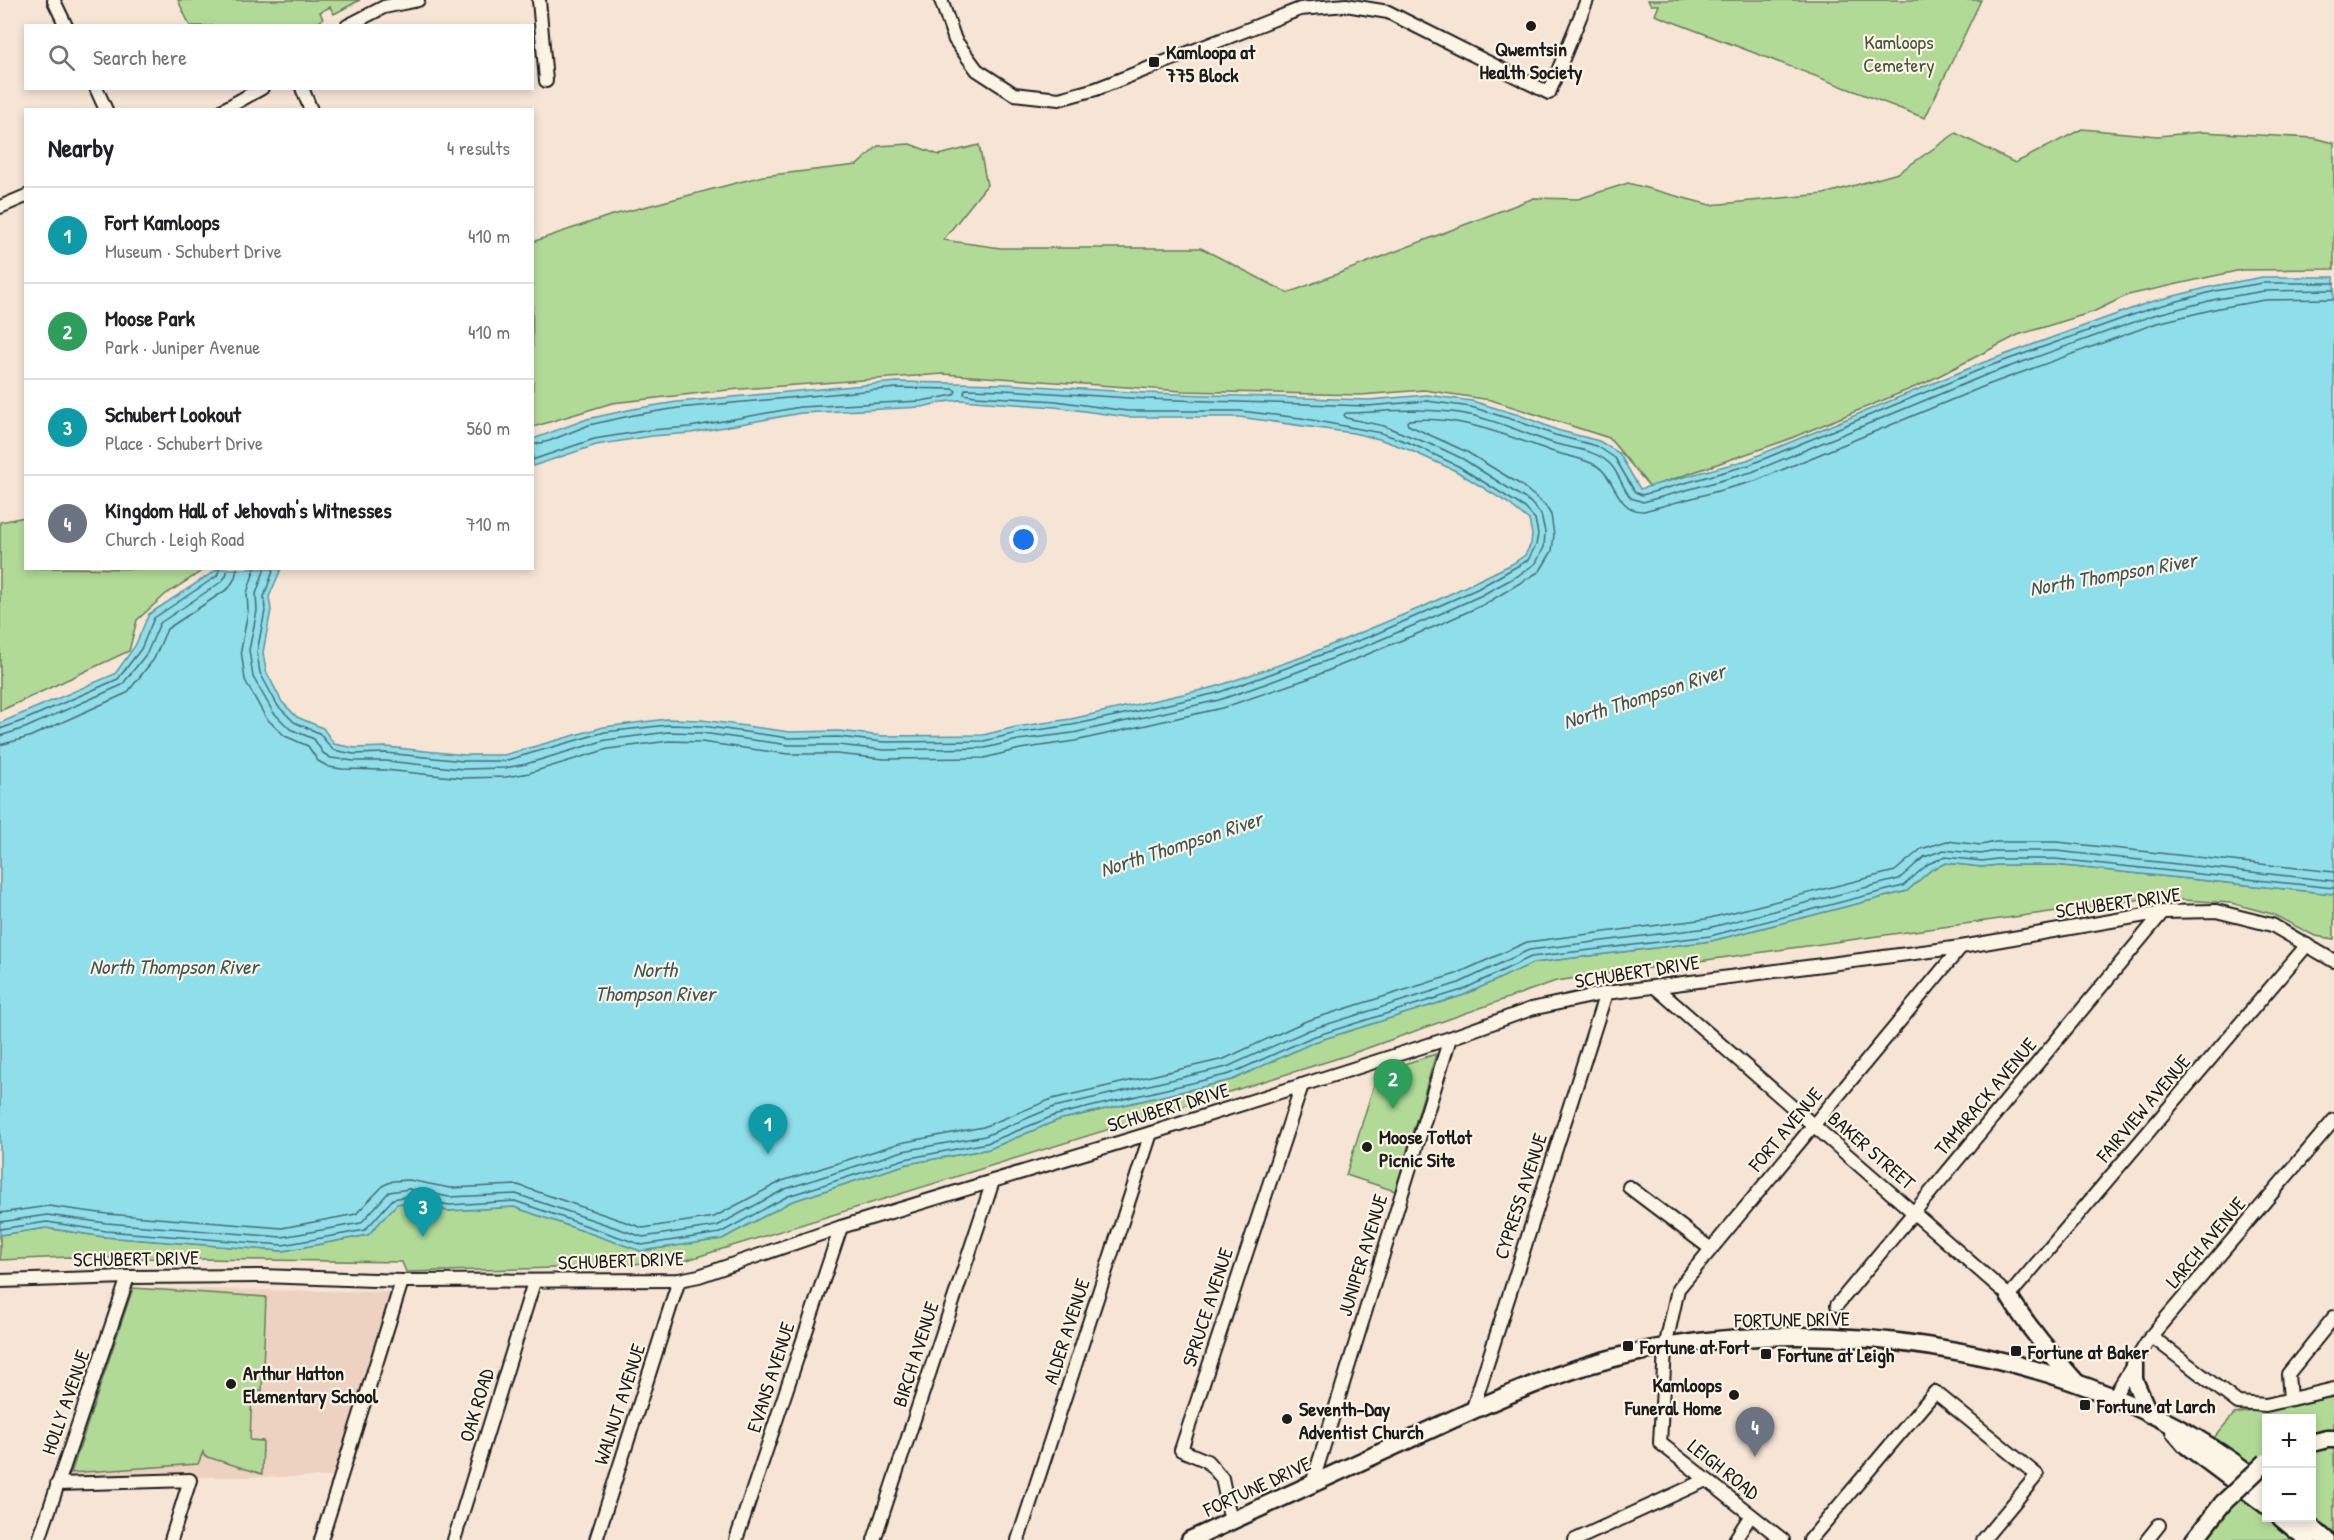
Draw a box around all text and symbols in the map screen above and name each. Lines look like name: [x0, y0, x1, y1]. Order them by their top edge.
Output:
marker: Qwemtsin Health Society: [1524, 19, 1538, 33]
search box: [24, 24, 534, 90]
park label: Kamloops Cemetery: [1863, 28, 1935, 78]
place label: Qwemtsin Health Society: [1479, 35, 1583, 86]
place label: Kamloopa at 775 Block: [1165, 38, 1256, 88]
icon: search: [45, 41, 78, 74]
text: Search here: [93, 42, 187, 72]
marker: Kamloopa at 775 Block: [1147, 55, 1161, 69]
text: Nearby: [48, 130, 114, 165]
text: 4 results: [447, 134, 510, 161]
text: Fort Kamloops: [105, 207, 220, 237]
text: 1: [64, 222, 71, 249]
text: 410 m: [468, 222, 510, 249]
text: Museum · Schubert Drive: [105, 237, 282, 264]
text: Moose Park: [105, 303, 195, 333]
text: 2: [63, 318, 72, 345]
text: 410 m: [468, 318, 510, 345]
text: Park · Juniper Avenue: [105, 333, 260, 360]
text: Schubert Lookout: [105, 399, 241, 429]
text: 3: [63, 414, 72, 441]
text: 560 m: [466, 414, 510, 441]
text: Place · Schubert Drive: [105, 429, 263, 456]
text: Kingdom Hall of Jehovah's Witnesses: [105, 495, 392, 525]
text: 4: [64, 510, 71, 537]
text: 710 m: [466, 510, 510, 537]
text: Church · Leigh Road: [105, 525, 244, 552]
your location: [1009, 525, 1038, 554]
water label: North Thompson River: [2027, 545, 2202, 603]
water label: North Thompson River: [1559, 655, 1732, 736]
water label: North Thompson River: [1096, 803, 1269, 884]
street label: SCHUBERT DRIVE: [2054, 880, 2182, 924]
street label: SCHUBERT DRIVE: [1573, 948, 1701, 994]
water label: North Thompson River: [90, 952, 261, 981]
water label: North Thompson River: [595, 955, 718, 1008]
street label: TAMARACK AVENUE: [1928, 1031, 2042, 1161]
street label: FAIRVIEW AVENUE: [2089, 1048, 2196, 1168]
pin: 2: [1374, 1060, 1412, 1109]
street label: SCHUBERT DRIVE: [1104, 1076, 1232, 1138]
street label: FORT AVENUE: [1741, 1081, 1828, 1178]
pin: 1: [748, 1104, 788, 1154]
street label: BAKER STREET: [1823, 1105, 1922, 1196]
place label: Moose Totlot Picnic Site: [1379, 1123, 1473, 1173]
street label: CYPRESS AVENUE: [1487, 1130, 1553, 1262]
marker: Moose Totlot Picnic Site: [1360, 1140, 1374, 1154]
pin: 3: [404, 1188, 442, 1237]
street label: LARCH AVENUE: [2159, 1190, 2251, 1293]
street label: JUNIPER AVENUE: [1331, 1191, 1393, 1319]
street label: SCHUBERT DRIVE: [73, 1243, 199, 1273]
street label: SCHUBERT DRIVE: [558, 1244, 685, 1276]
street label: SPRUCE AVENUE: [1175, 1244, 1239, 1370]
street label: ALDER AVENUE: [1036, 1275, 1096, 1387]
street label: BIRCH AVENUE: [885, 1298, 945, 1410]
street label: FORTUNE DRIVE: [1733, 1304, 1850, 1334]
street label: EVANS AVENUE: [739, 1318, 801, 1436]
place label: Fortune at Fort: [1639, 1333, 1750, 1360]
place label: Fortune at Baker: [2027, 1338, 2149, 1365]
marker: Fortune at Fort: [1621, 1339, 1635, 1353]
street label: WALNUT AVENUE: [587, 1340, 651, 1468]
place label: Fortune at Leigh: [1777, 1341, 1895, 1369]
marker: Fortune at Baker: [2009, 1344, 2023, 1358]
street label: HOLLY AVENUE: [34, 1346, 96, 1458]
marker: Fortune at Leigh: [1759, 1347, 1773, 1361]
place label: Arthur Hatton Elementary School: [243, 1359, 379, 1410]
street label: OAK ROAD: [452, 1365, 500, 1445]
place label: Kamloops Funeral Home: [1624, 1371, 1722, 1421]
marker: Arthur Hatton Elementary School: [224, 1377, 238, 1391]
marker: Kamloops Funeral Home: [1727, 1388, 1741, 1402]
place label: Fortune at Larch: [2096, 1392, 2216, 1419]
place label: Seventh-Day Adventist Church: [1299, 1395, 1424, 1445]
marker: Fortune at Larch: [2078, 1398, 2092, 1412]
pin: 4: [1736, 1408, 1774, 1457]
marker: Seventh-Day Adventist Church: [1280, 1412, 1294, 1426]
map controls: [2262, 1414, 2316, 1522]
button: +: [2262, 1414, 2316, 1468]
street label: LEIGH ROAD: [1683, 1433, 1766, 1506]
street label: FORTUNE DRIVE: [1198, 1449, 1315, 1523]
button: −: [2262, 1468, 2316, 1522]

